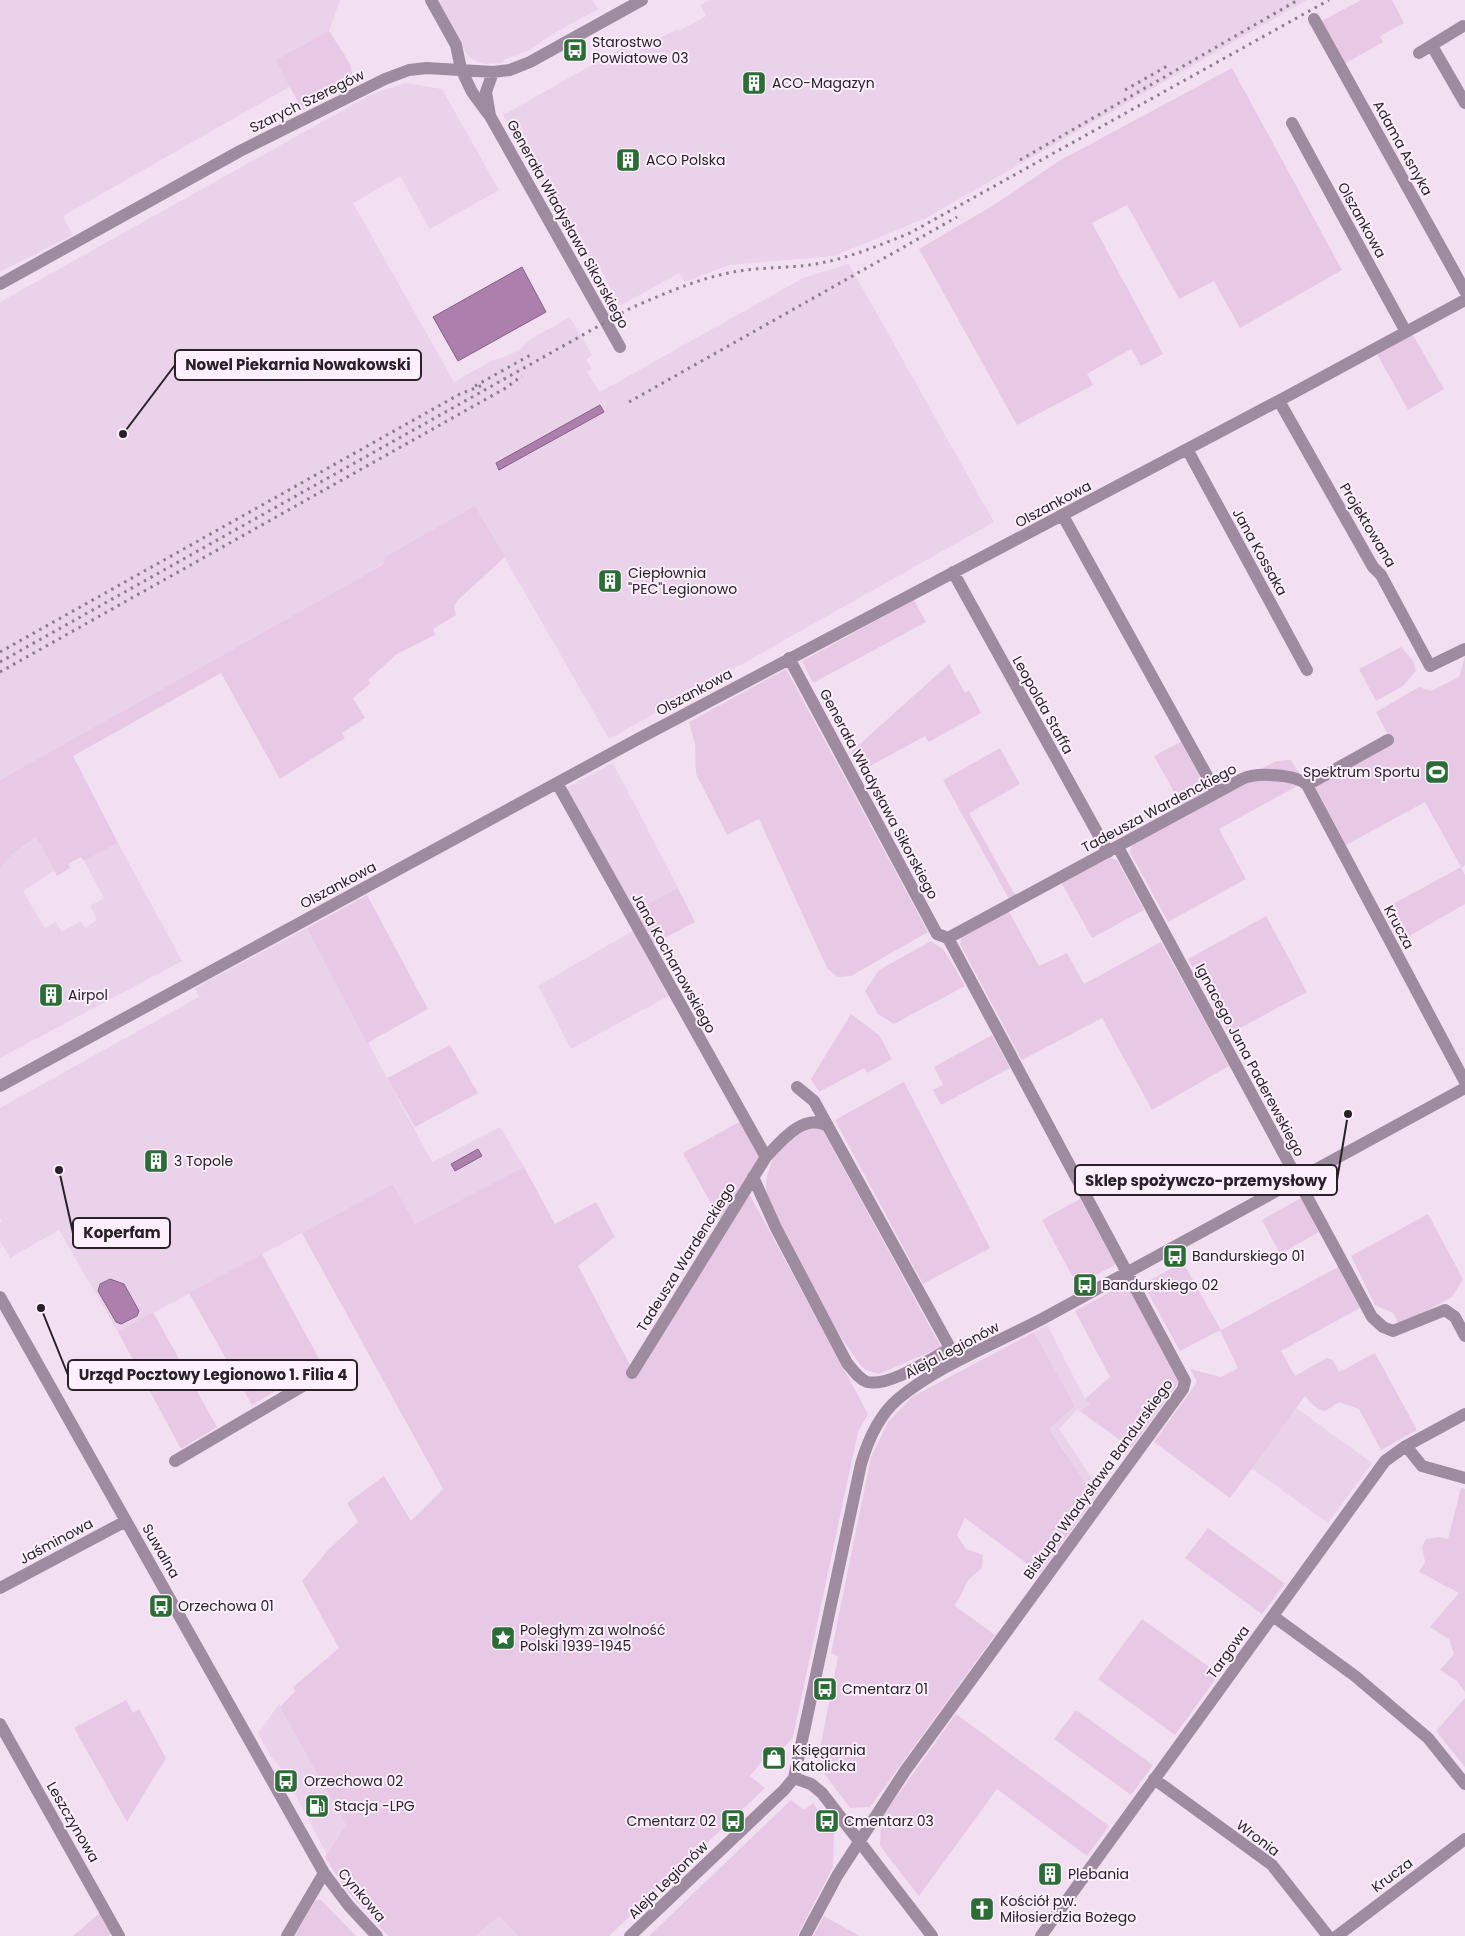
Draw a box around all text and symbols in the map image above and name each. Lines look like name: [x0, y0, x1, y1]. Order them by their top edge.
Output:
place label: Starostwo Powiatowe 03: [592, 32, 688, 68]
bus stop icon: Starostwo Powiatowe 03: [562, 37, 588, 63]
street label: Szarych Szeregów: [246, 64, 368, 137]
building icon: ACO-Magazyn: [741, 70, 767, 96]
place label: ACO-Magazyn: [772, 73, 875, 93]
street label: Adama Asnyka: [1368, 97, 1438, 199]
street label: Generała Władysława Sikorskiego: [502, 116, 634, 332]
building icon: ACO Polska: [615, 147, 641, 173]
place label: ACO Polska: [646, 150, 725, 170]
street label: Olszankowa: [1333, 179, 1391, 261]
callout: Nowel Piekarnia Nowakowski: [175, 350, 421, 380]
text: Nowel Piekarnia Nowakowski: [185, 354, 411, 375]
street label: Olszankowa: [1011, 476, 1095, 532]
street label: Projektowana: [1335, 479, 1401, 571]
street label: Jana Kossaka: [1228, 505, 1292, 599]
place label: Ciepłownia "PEC"Legionowo: [628, 563, 737, 599]
building icon: Ciepłownia "PEC"Legionowo: [597, 568, 623, 594]
street label: Leopolda Staffa: [1008, 652, 1078, 758]
street label: Olszankowa: [652, 664, 736, 720]
street label: Generała Władysława Sikorskiego: [815, 685, 943, 903]
street label: Tadeusza Wardenckiego: [1078, 759, 1240, 857]
sports icon: Spektrum Sportu: [1424, 759, 1450, 785]
place label: Spektrum Sportu: [1303, 762, 1420, 782]
street label: Olszankowa: [296, 857, 380, 913]
street label: Jana Kochanowskiego: [627, 889, 721, 1037]
street label: Krucza: [1379, 902, 1419, 952]
street label: Ignacego Jana Paderewskiego: [1190, 960, 1310, 1160]
building icon: Airpol: [38, 982, 64, 1008]
place label: Airpol: [68, 985, 108, 1005]
building icon: 3 Topole: [143, 1148, 169, 1174]
place label: 3 Topole: [174, 1151, 233, 1171]
callout: Sklep spożywczo-przemysłowy: [1075, 1165, 1337, 1195]
text: Sklep spożywczo-przemysłowy: [1085, 1170, 1328, 1191]
street label: Tadeusza Wardenckiego: [632, 1178, 740, 1336]
callout: Koperfam: [73, 1218, 170, 1248]
text: Koperfam: [83, 1222, 161, 1243]
bus stop icon: Bandurskiego 01: [1162, 1243, 1188, 1269]
place label: Bandurskiego 01: [1192, 1246, 1305, 1266]
bus stop icon: Bandurskiego 02: [1072, 1272, 1098, 1298]
place label: Bandurskiego 02: [1102, 1275, 1218, 1295]
street label: Aleja Legionów: [901, 1316, 1003, 1383]
callout: Urząd Pocztowy Legionowo 1. Filia 4: [68, 1360, 357, 1390]
text: Urząd Pocztowy Legionowo 1. Filia 4: [79, 1364, 347, 1385]
street label: Biskupa Władysława Bandurskiego: [1019, 1375, 1177, 1583]
street label: Jaśminowa: [16, 1513, 96, 1569]
street label: Suwalna: [137, 1520, 185, 1582]
bus stop icon: Orzechowa 01: [148, 1593, 174, 1619]
place label: Orzechowa 01: [178, 1596, 274, 1616]
place label: Poległym za wolność Polski 1939-1945: [520, 1620, 665, 1656]
street label: Targowa: [1202, 1621, 1254, 1683]
place icon: Poległym za wolność Polski 1939-1945: [490, 1625, 516, 1651]
bus stop icon: Cmentarz 01: [812, 1676, 838, 1702]
place label: Cmentarz 01: [842, 1679, 928, 1699]
place label: Księgarnia Katolicka: [792, 1740, 866, 1776]
shop icon: Księgarnia Katolicka: [761, 1745, 787, 1771]
bus stop icon: Orzechowa 02: [273, 1768, 299, 1794]
place label: Orzechowa 02: [304, 1771, 403, 1791]
street label: Leszczynowa: [42, 1778, 104, 1866]
fuel station icon: Stacja -LPG: [304, 1793, 330, 1819]
place label: Stacja -LPG: [334, 1796, 415, 1816]
bus stop icon: Cmentarz 02: [720, 1808, 746, 1834]
bus stop icon: Cmentarz 03: [814, 1808, 840, 1834]
place label: Cmentarz 02: [626, 1811, 716, 1831]
place label: Cmentarz 03: [844, 1811, 934, 1831]
street label: Wronia: [1232, 1815, 1284, 1861]
street label: Aleja Legionów: [624, 1836, 713, 1923]
street label: Krucza: [1367, 1853, 1417, 1897]
building icon: Plebania: [1037, 1861, 1063, 1887]
street label: Cynkowa: [334, 1864, 390, 1926]
place label: Plebania: [1068, 1864, 1129, 1884]
place label: Kościół pw. Miłosierdzia Bożego: [1000, 1891, 1136, 1927]
church icon: Kościół pw. Miłosierdzia Bożego: [969, 1896, 995, 1922]

